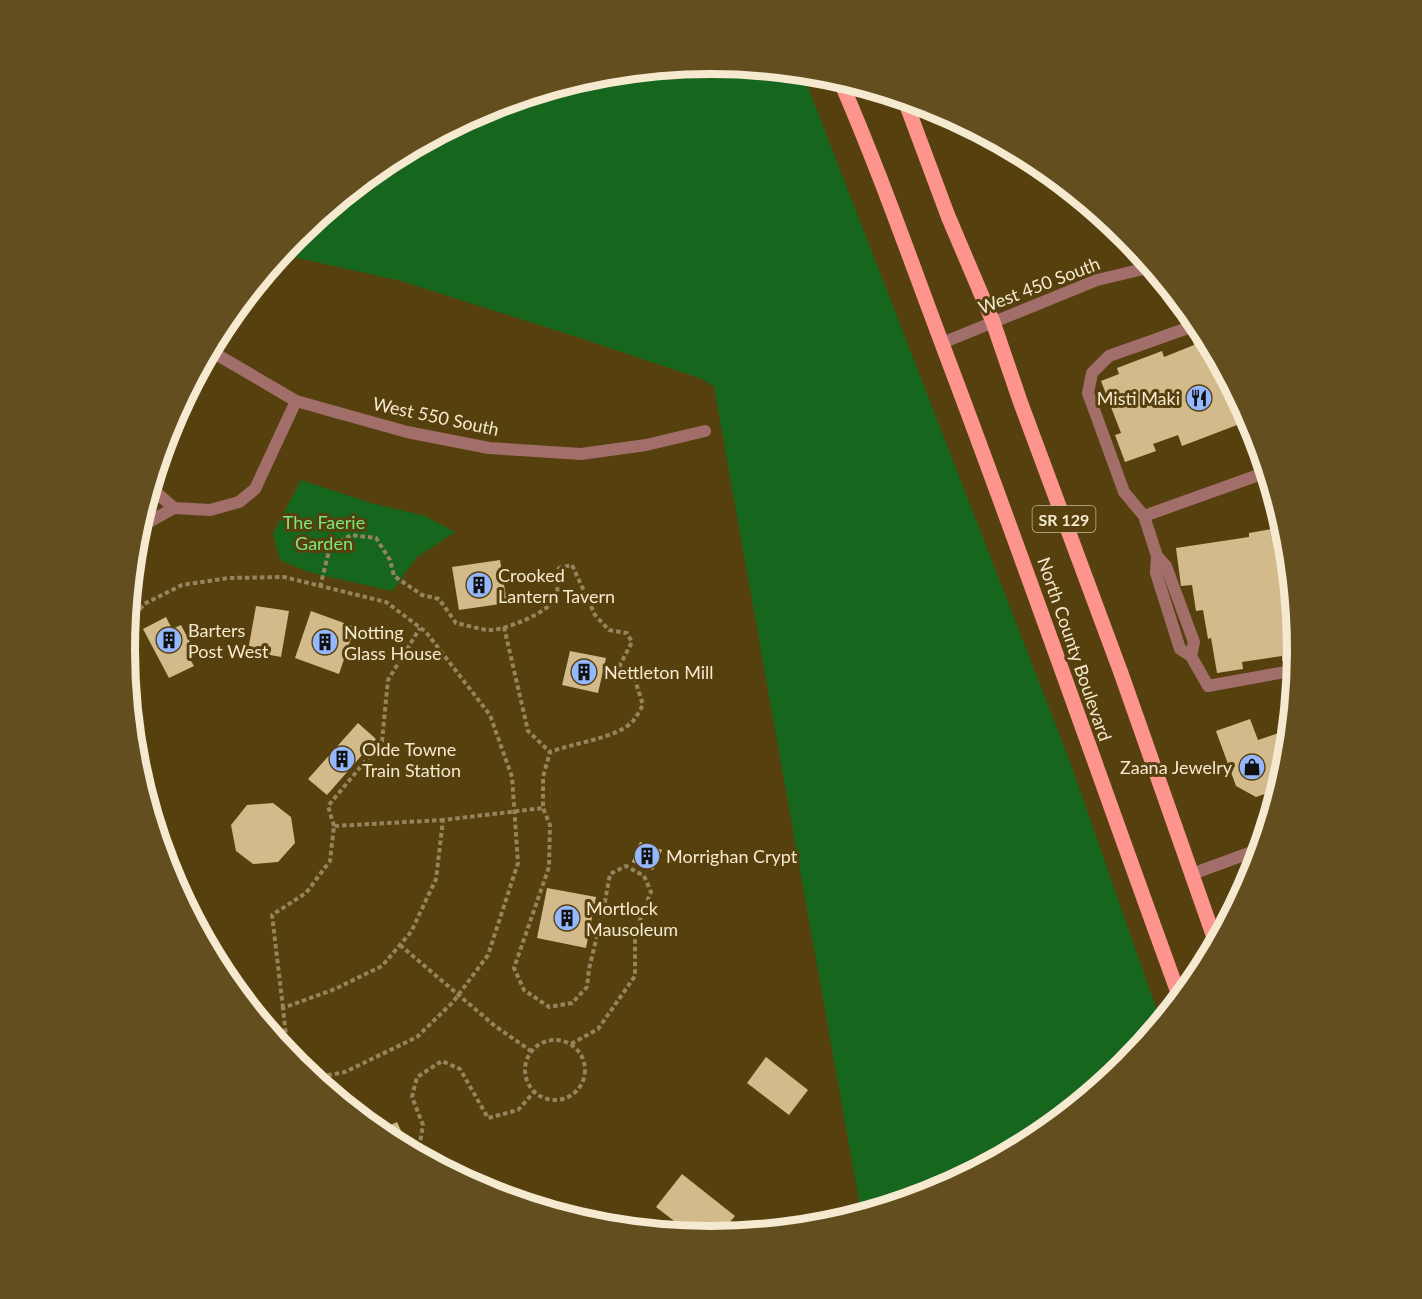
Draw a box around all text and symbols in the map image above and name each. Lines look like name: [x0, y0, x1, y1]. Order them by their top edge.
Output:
street label: West 450 South: [975, 252, 1103, 318]
restaurant icon: Misti Maki: [1184, 383, 1214, 413]
place label: Misti Maki: [1097, 387, 1180, 409]
street label: West 550 South: [371, 392, 501, 440]
road number: SR 129: [1032, 506, 1096, 532]
park label: The Faerie Garden: [283, 511, 365, 554]
street label: North County Boulevard: [1033, 554, 1117, 744]
place label: Crooked Lantern Tavern: [498, 564, 615, 607]
building icon: Crooked Lantern Tavern: [464, 570, 494, 600]
place label: Barters Post West: [188, 619, 269, 662]
place label: Notting Glass House: [344, 621, 441, 664]
building icon: Barters Post West: [154, 625, 184, 655]
building icon: Notting Glass House: [310, 627, 340, 657]
building icon: Nettleton Mill: [569, 657, 599, 687]
place label: Nettleton Mill: [604, 661, 714, 683]
place label: Olde Towne Train Station: [362, 738, 461, 781]
building icon: Olde Towne Train Station: [327, 744, 357, 774]
shop icon: Zaana Jewelry: [1237, 752, 1267, 782]
place label: Zaana Jewelry: [1120, 756, 1233, 778]
building icon: Morrighan Crypt: [632, 841, 662, 871]
place label: Morrighan Crypt: [666, 845, 798, 867]
place label: Mortlock Mausoleum: [586, 897, 678, 940]
building icon: Mortlock Mausoleum: [552, 903, 582, 933]

